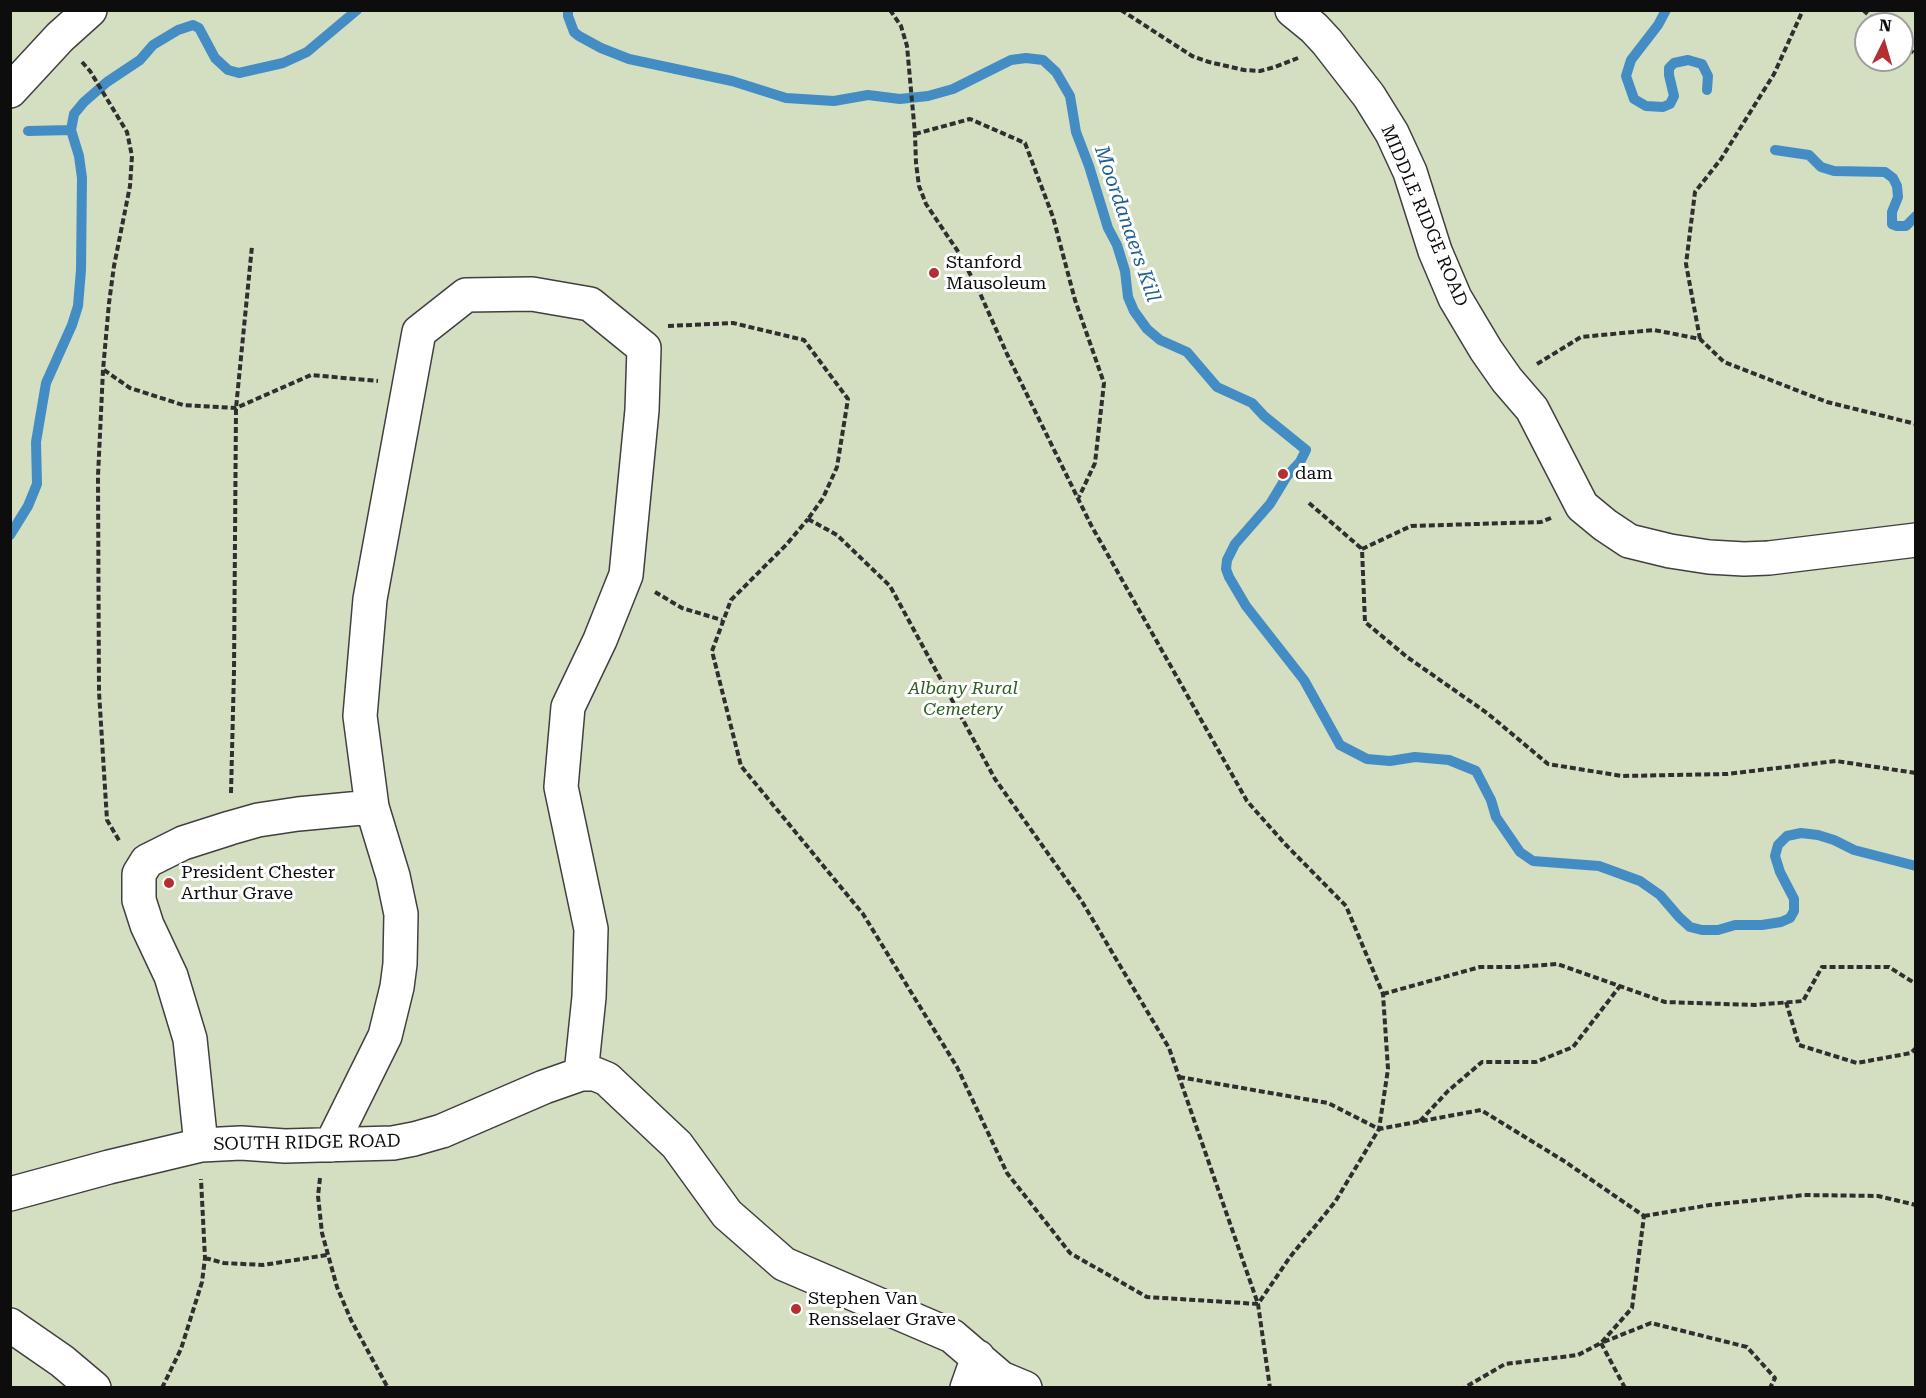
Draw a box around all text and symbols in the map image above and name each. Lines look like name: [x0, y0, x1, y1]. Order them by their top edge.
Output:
north arrow: [1854, 12, 1914, 72]
text: N: [1878, 16, 1892, 36]
street label: MIDDLE RIDGE ROAD: [1376, 122, 1472, 310]
water label: Moordanaers Kill: [1089, 143, 1165, 305]
place label: Stanford Mausoleum: [946, 252, 1046, 294]
marker: Stanford Mausoleum: [927, 266, 941, 280]
place label: dam: [1295, 463, 1333, 485]
marker: dam: [1276, 467, 1290, 481]
park label: Albany Rural Cemetery: [908, 678, 1018, 720]
place label: President Chester Arthur Grave: [181, 862, 335, 904]
marker: President Chester Arthur Grave: [162, 876, 176, 890]
street label: SOUTH RIDGE ROAD: [213, 1131, 401, 1155]
place label: Stephen Van Rensselaer Grave: [808, 1288, 956, 1330]
marker: Stephen Van Rensselaer Grave: [789, 1302, 803, 1316]

